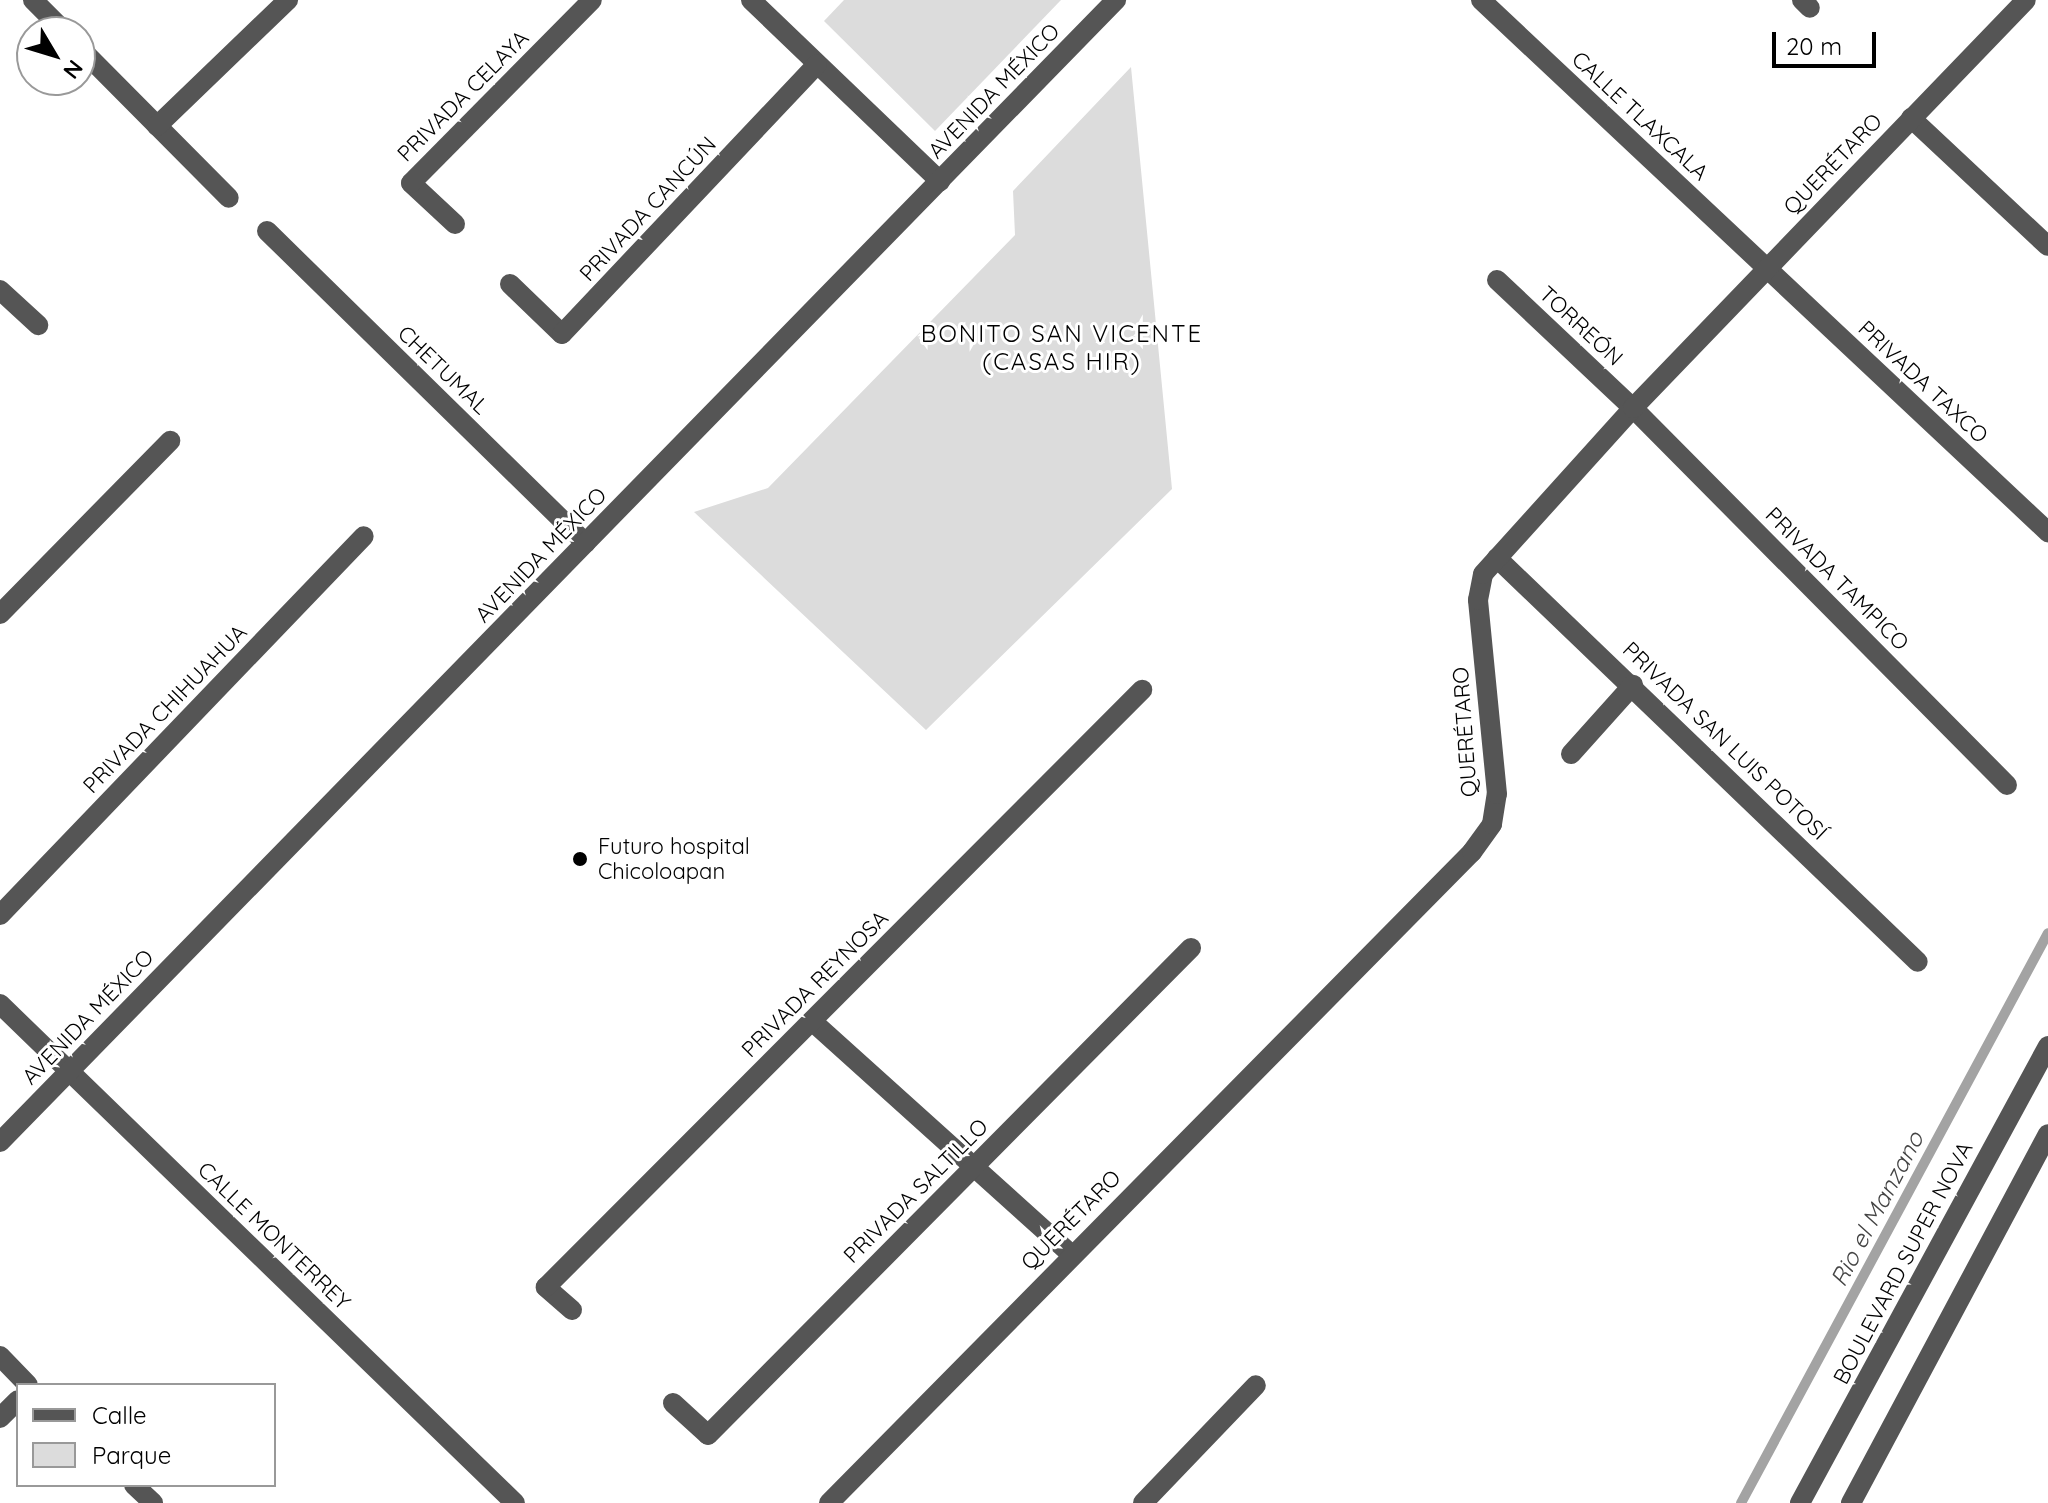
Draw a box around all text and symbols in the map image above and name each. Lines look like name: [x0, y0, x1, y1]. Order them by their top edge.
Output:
north arrow: [16, 16, 96, 96]
scale bar: [1776, 16, 1880, 66]
street label: AVENIDA MÉXICO: [923, 18, 1065, 164]
street label: PRIVADA CELAYA: [392, 25, 534, 167]
text: 20 m: [1786, 31, 1842, 61]
street label: CALLE TLAXCALA: [1566, 46, 1714, 186]
text: N: [57, 55, 89, 85]
street label: QUERÉTARO: [1778, 108, 1888, 220]
street label: PRIVADA CANCÚN: [574, 131, 722, 287]
street label: TORREÓN: [1534, 281, 1628, 371]
street label: PRIVADA TAXCO: [1853, 315, 1993, 449]
street label: CHETUMAL: [392, 320, 494, 420]
district label: BONITO SAN VICENTE (CASAS HIR): [921, 320, 1203, 376]
street label: AVENIDA MÉXICO: [470, 482, 612, 628]
street label: PRIVADA TAMPICO: [1760, 502, 1914, 656]
street label: PRIVADA CHIHUAHUA: [78, 619, 252, 799]
street label: PRIVADA SAN LUIS POTOSÍ: [1617, 636, 1833, 846]
street label: QUERÉTARO: [1447, 666, 1483, 798]
place label: Futuro hospital Chicoloapan: [598, 833, 750, 884]
marker: Futuro hospital Chicoloapan: [569, 848, 591, 870]
street label: PRIVADA REYNOSA: [736, 905, 894, 1063]
street label: AVENIDA MÉXICO: [17, 944, 159, 1090]
street label: PRIVADA SALTILLO: [838, 1113, 994, 1269]
water label: Rio el Manzano: [1824, 1127, 1930, 1291]
street label: BOULEVARD SUPER NOVA: [1828, 1137, 1978, 1389]
street label: CALLE MONTERREY: [192, 1156, 356, 1316]
street label: QUERÉTARO: [1016, 1165, 1126, 1275]
legend: [16, 1383, 276, 1487]
text: Calle: [92, 1400, 147, 1430]
text: Parque: [92, 1440, 171, 1470]

